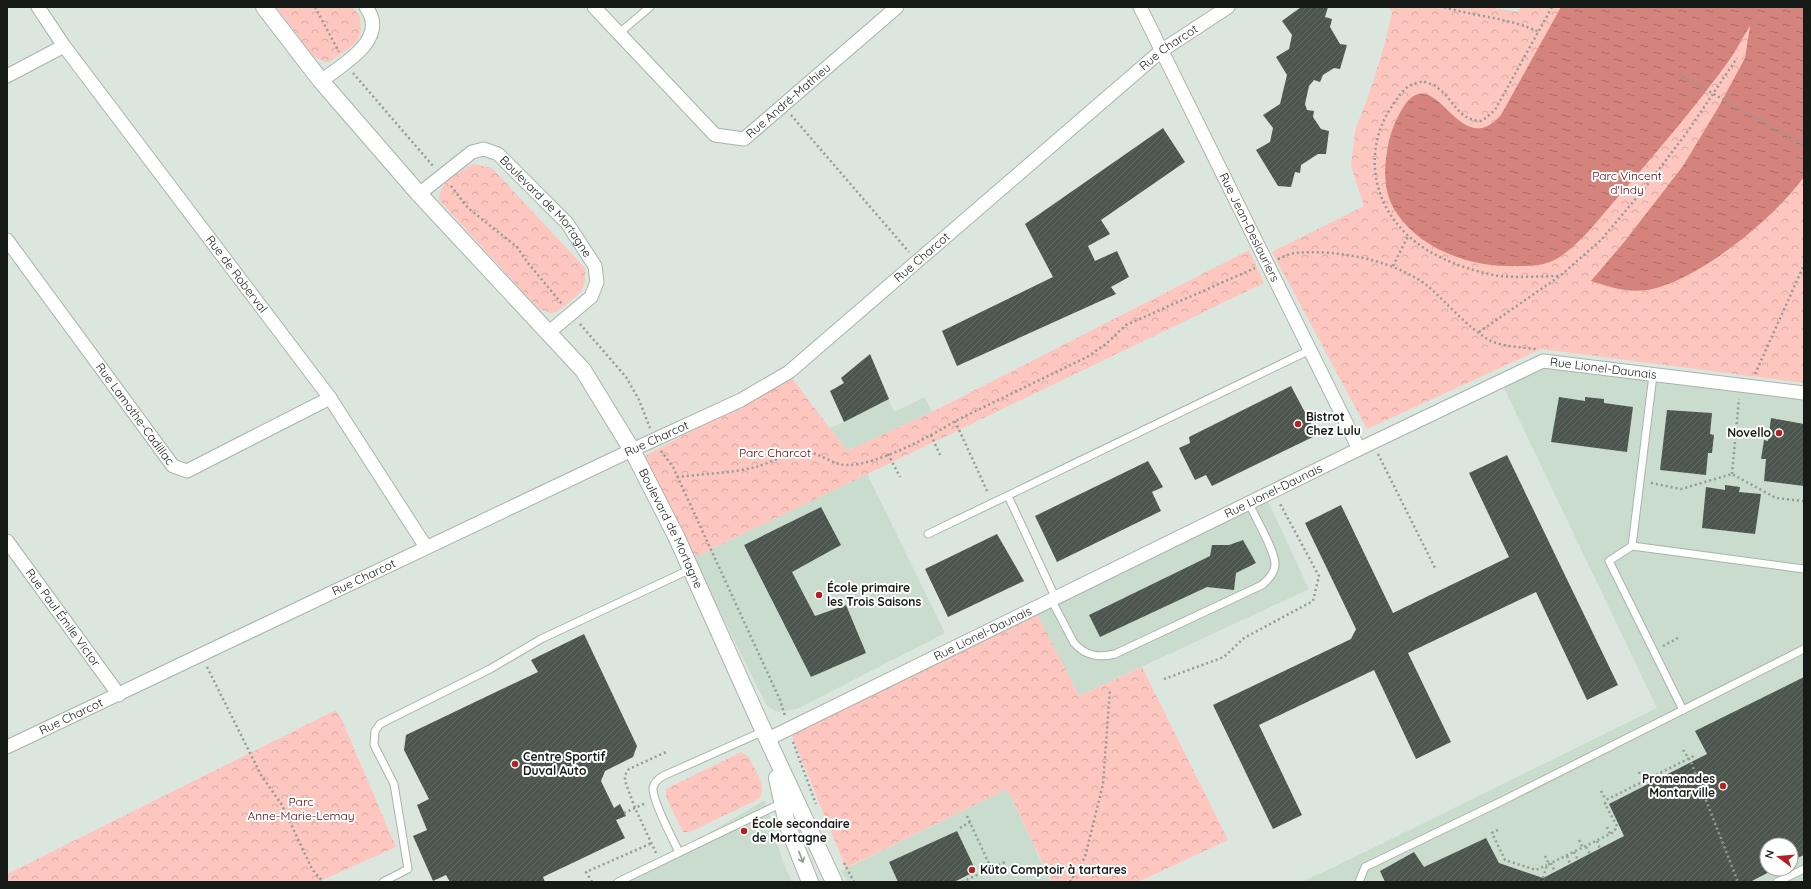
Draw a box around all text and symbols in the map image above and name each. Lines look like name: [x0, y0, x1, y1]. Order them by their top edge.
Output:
street label: Rue Charcot: [1136, 21, 1200, 73]
street label: Rue André-Mathieu: [743, 60, 833, 141]
street label: Boulevard de Mortagne: [497, 152, 595, 260]
park label: Parc Vincent d'Indy: [1592, 168, 1662, 197]
street label: Rue Jean-Deslauriers: [1216, 170, 1283, 284]
street label: Rue Charcot: [891, 229, 952, 285]
street label: Rue de Roberval: [203, 232, 271, 316]
street label: Rue Lionel-Daunais: [1549, 354, 1658, 382]
street label: Rue Lamothe-Cadillac: [93, 360, 178, 468]
place label: Bistrot Chez Lulu: [1306, 409, 1361, 438]
street label: Rue Charcot: [622, 417, 691, 459]
marker: Bistrot Chez Lulu: [1293, 419, 1303, 429]
place label: Novello: [1727, 425, 1771, 440]
marker: Novello: [1774, 428, 1784, 438]
park label: Parc Charcot: [739, 445, 811, 460]
street label: Rue Lionel-Daunais: [1222, 460, 1325, 521]
street label: Boulevard de Mortagne: [636, 466, 707, 591]
street label: Rue Charcot: [329, 556, 398, 599]
street label: Rue Paul Émile Victor: [23, 566, 104, 670]
place label: École primaire les Trois Saisons: [827, 580, 922, 609]
marker: École primaire les Trois Saisons: [814, 590, 824, 600]
street label: Rue Lionel-Daunais: [931, 603, 1034, 664]
street label: Rue Charcot: [37, 695, 105, 738]
place label: Centre Sportif Duval Auto: [523, 749, 606, 778]
marker: Centre Sportif Duval Auto: [510, 759, 520, 769]
place label: Promenades Montarville: [1642, 771, 1715, 800]
marker: Promenades Montarville: [1718, 781, 1728, 791]
park label: Parc Anne-Marie-Lemay: [247, 794, 355, 823]
place label: École secondaire de Mortagne: [752, 816, 850, 845]
marker: École secondaire de Mortagne: [739, 826, 749, 836]
north arrow: [1759, 837, 1799, 877]
text: N: [1762, 848, 1777, 860]
one-way arrow: [797, 851, 805, 863]
place label: Küto Comptoir à tartares: [980, 862, 1127, 877]
marker: Küto Comptoir à tartares: [967, 865, 977, 875]

